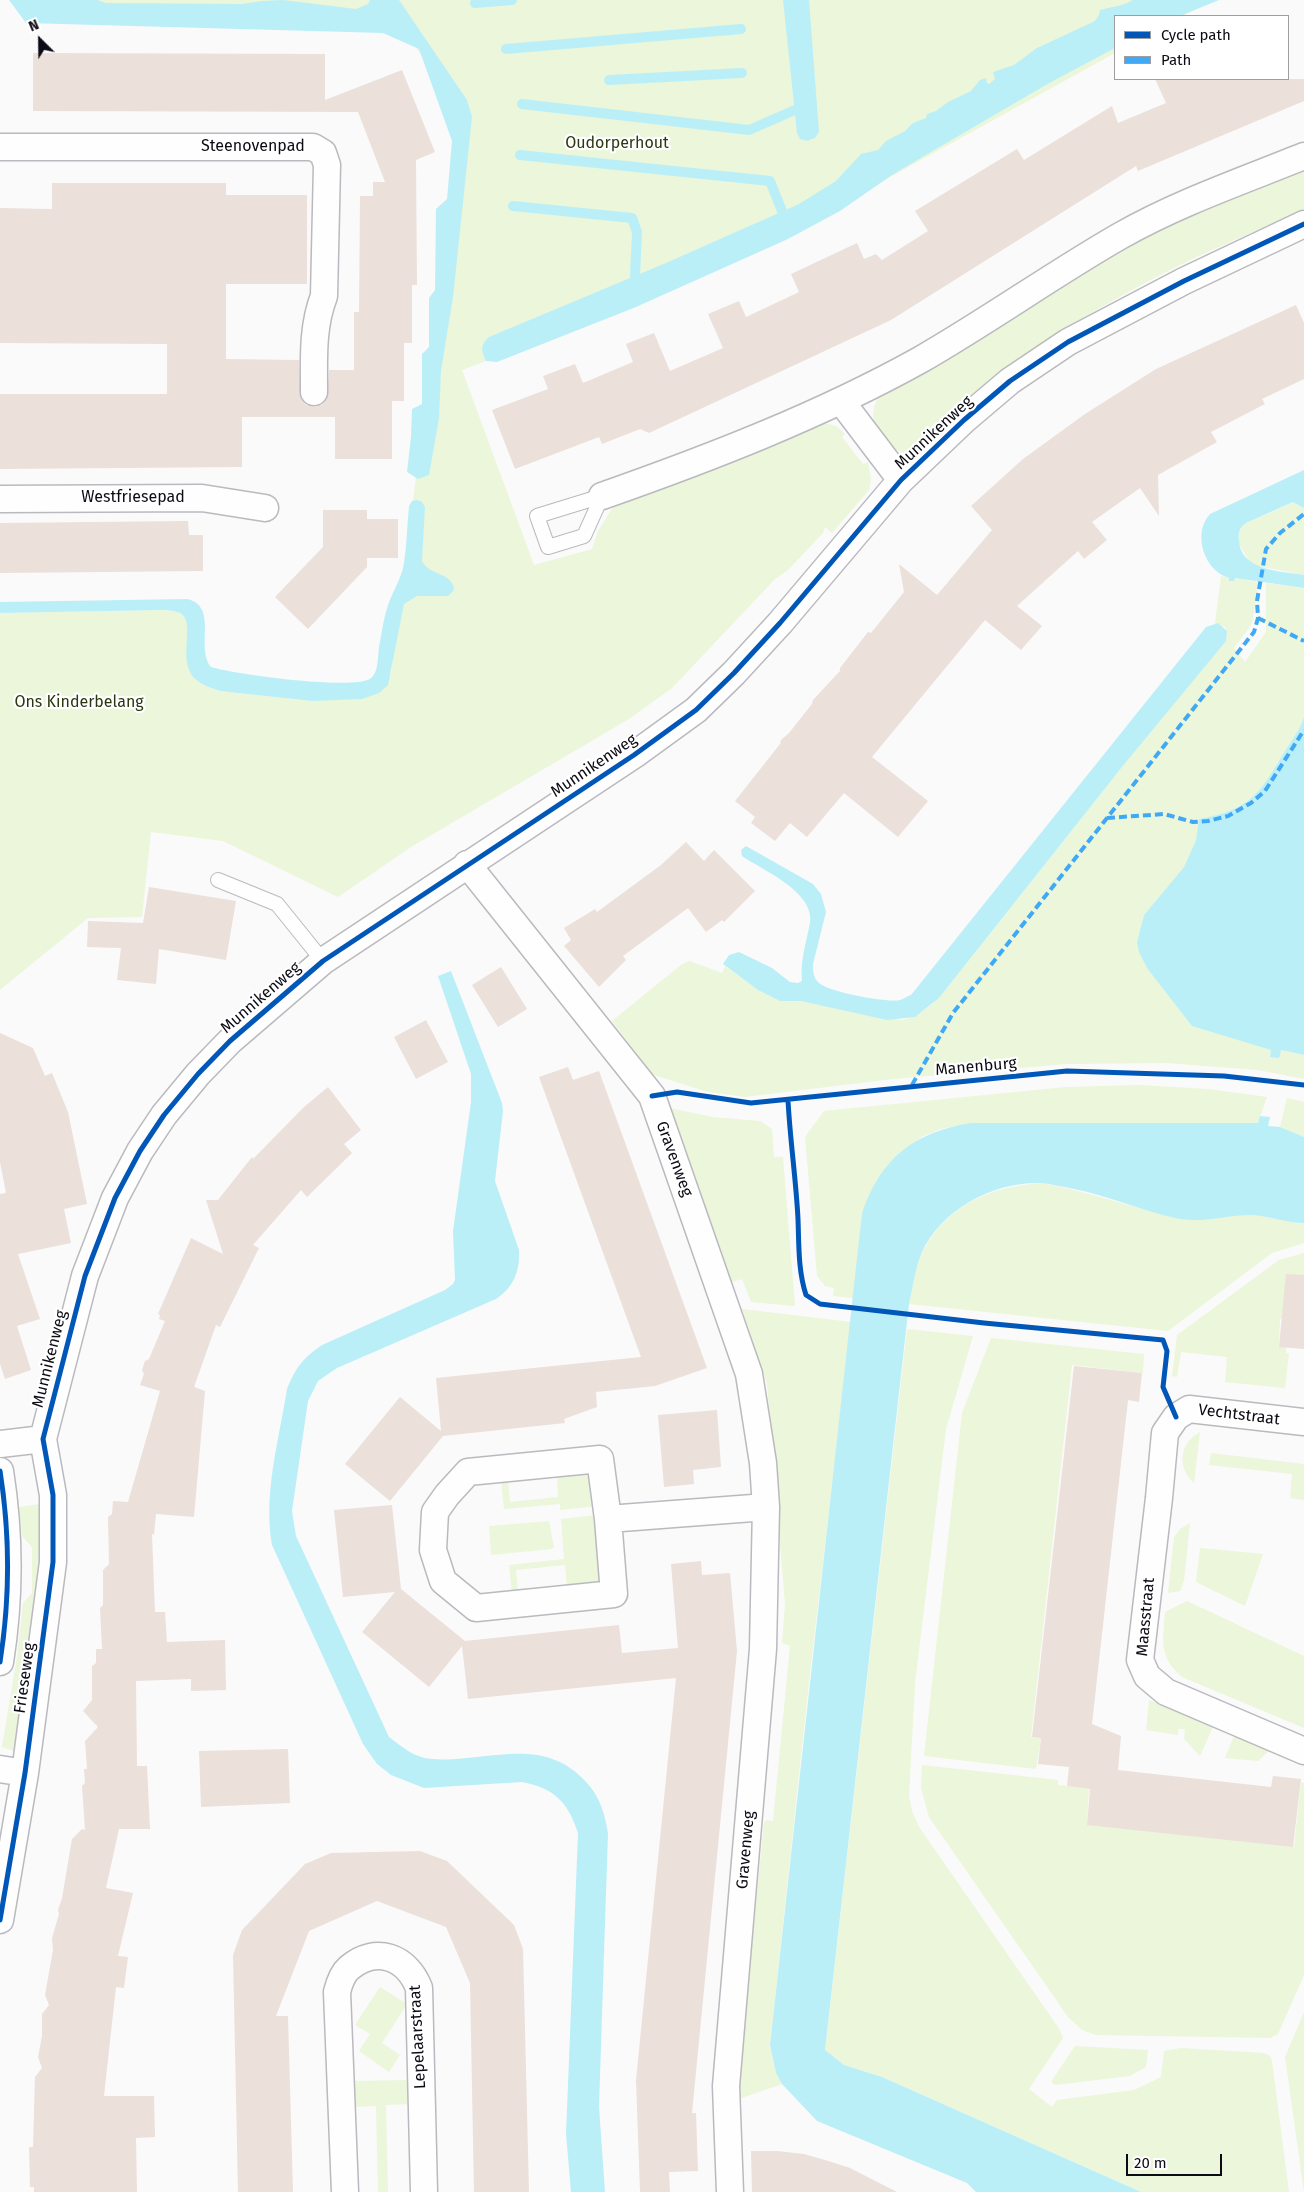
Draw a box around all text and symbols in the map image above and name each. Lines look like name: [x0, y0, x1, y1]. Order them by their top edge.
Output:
north arrow: [15, 15, 65, 65]
legend: [1114, 15, 1289, 80]
text: N: [26, 16, 42, 35]
text: Cycle path: [1161, 26, 1231, 44]
text: Path: [1161, 51, 1191, 69]
park label: Oudorperhout: [565, 134, 669, 154]
street label: Steenovenpad: [201, 137, 305, 157]
street label: Munnikenweg: [891, 392, 977, 474]
street label: Westfriesepad: [81, 488, 185, 508]
park label: Ons Kinderbelang: [14, 693, 144, 713]
street label: Munnikenweg: [547, 730, 641, 802]
street label: Munnikenweg: [217, 958, 305, 1038]
street label: Manenburg: [934, 1054, 1018, 1080]
street label: Gravenweg: [652, 1119, 696, 1199]
street label: Munnikenweg: [29, 1308, 71, 1410]
street label: Vechtstraat: [1197, 1400, 1281, 1430]
street label: Maasstraat: [1133, 1577, 1159, 1657]
street label: Frieseweg: [11, 1641, 39, 1715]
street label: Gravenweg: [733, 1810, 759, 1890]
street label: Lepelaarstraat: [406, 1984, 430, 2090]
scale bar: [1129, 2144, 1225, 2176]
text: 20 m: [1134, 2154, 1167, 2172]

